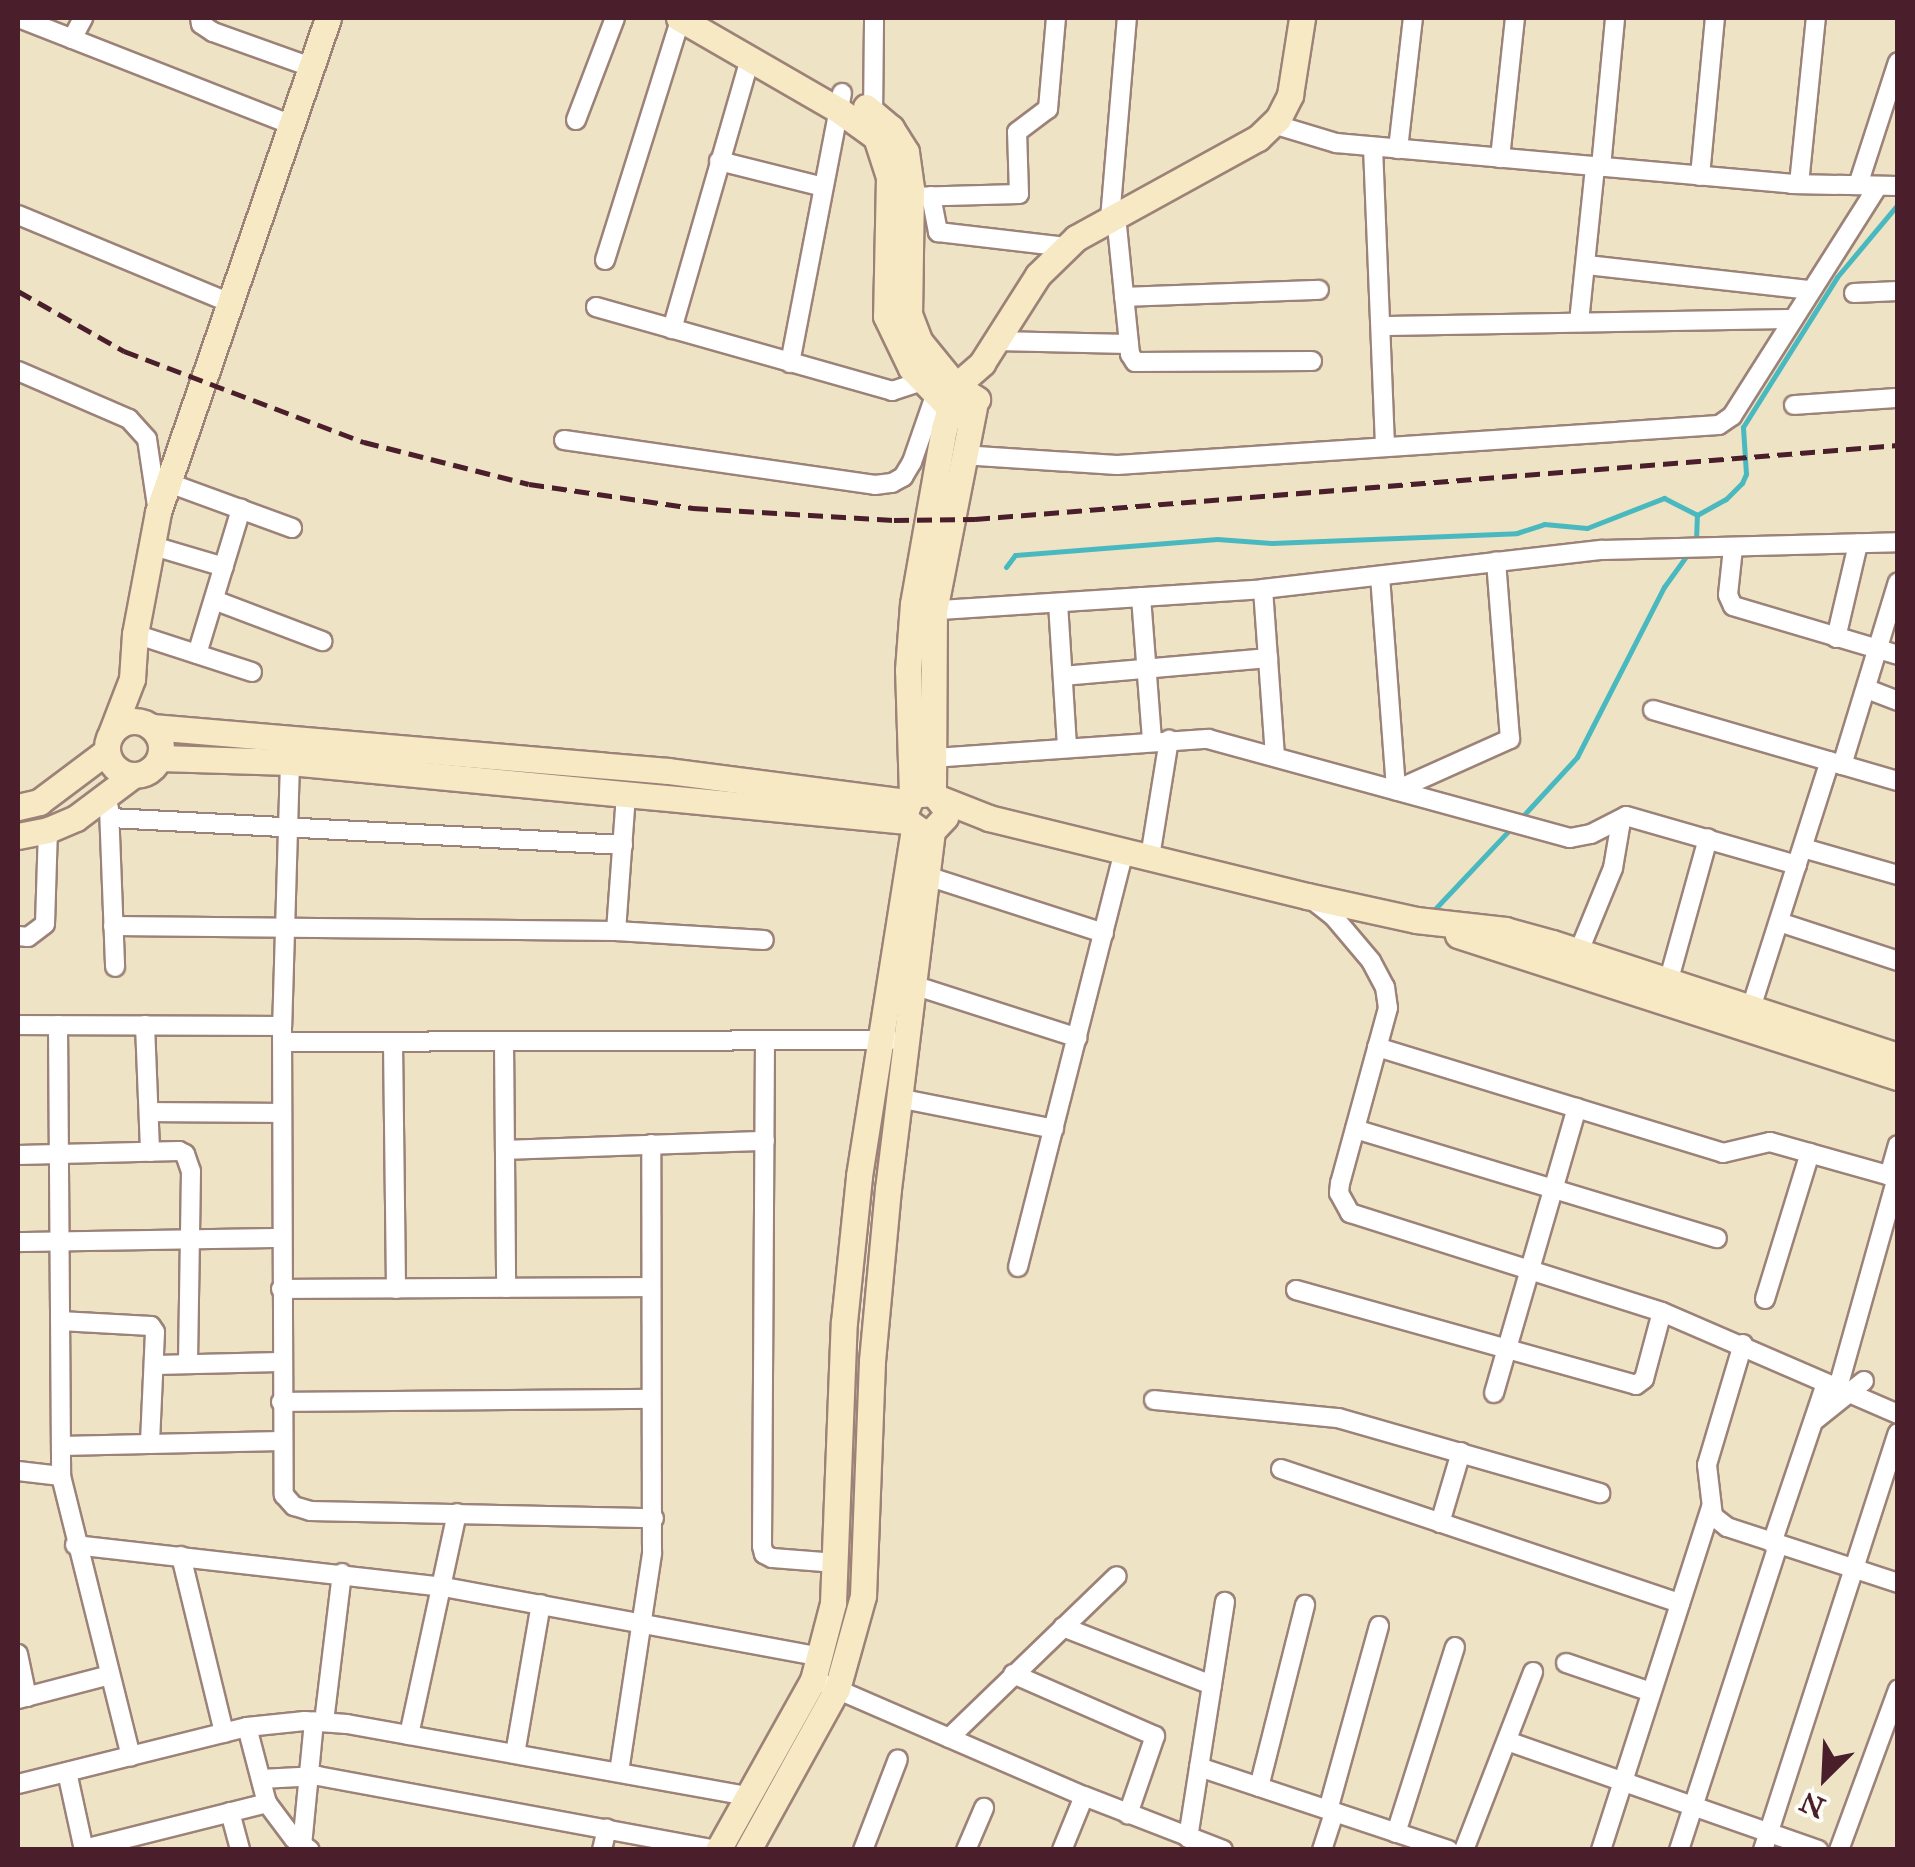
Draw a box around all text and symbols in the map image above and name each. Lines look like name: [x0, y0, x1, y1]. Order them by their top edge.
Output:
north arrow: [1775, 1727, 1875, 1827]
text: N: [1795, 1784, 1831, 1826]

